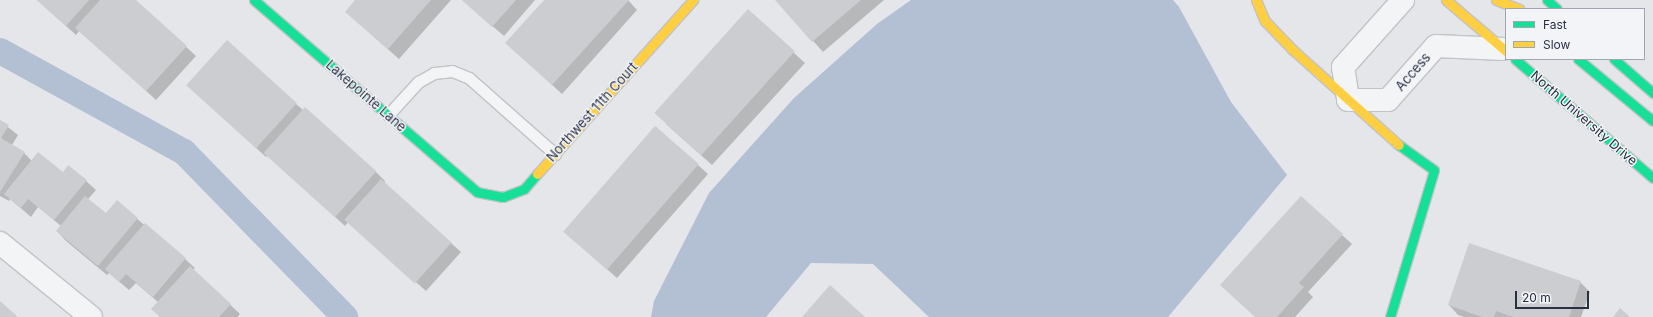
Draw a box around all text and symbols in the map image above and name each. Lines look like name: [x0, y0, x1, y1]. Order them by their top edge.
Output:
legend: [1505, 8, 1645, 60]
text: Fast: [1543, 17, 1567, 32]
text: Slow: [1543, 37, 1570, 52]
street label: Access: [1392, 50, 1434, 94]
street label: Lakepointe Lane: [323, 57, 409, 135]
street label: Northwest 11th Court: [543, 59, 641, 165]
street label: North University Drive: [1528, 67, 1640, 169]
scale bar: [1517, 283, 1591, 309]
text: 20 m: [1522, 290, 1551, 305]

